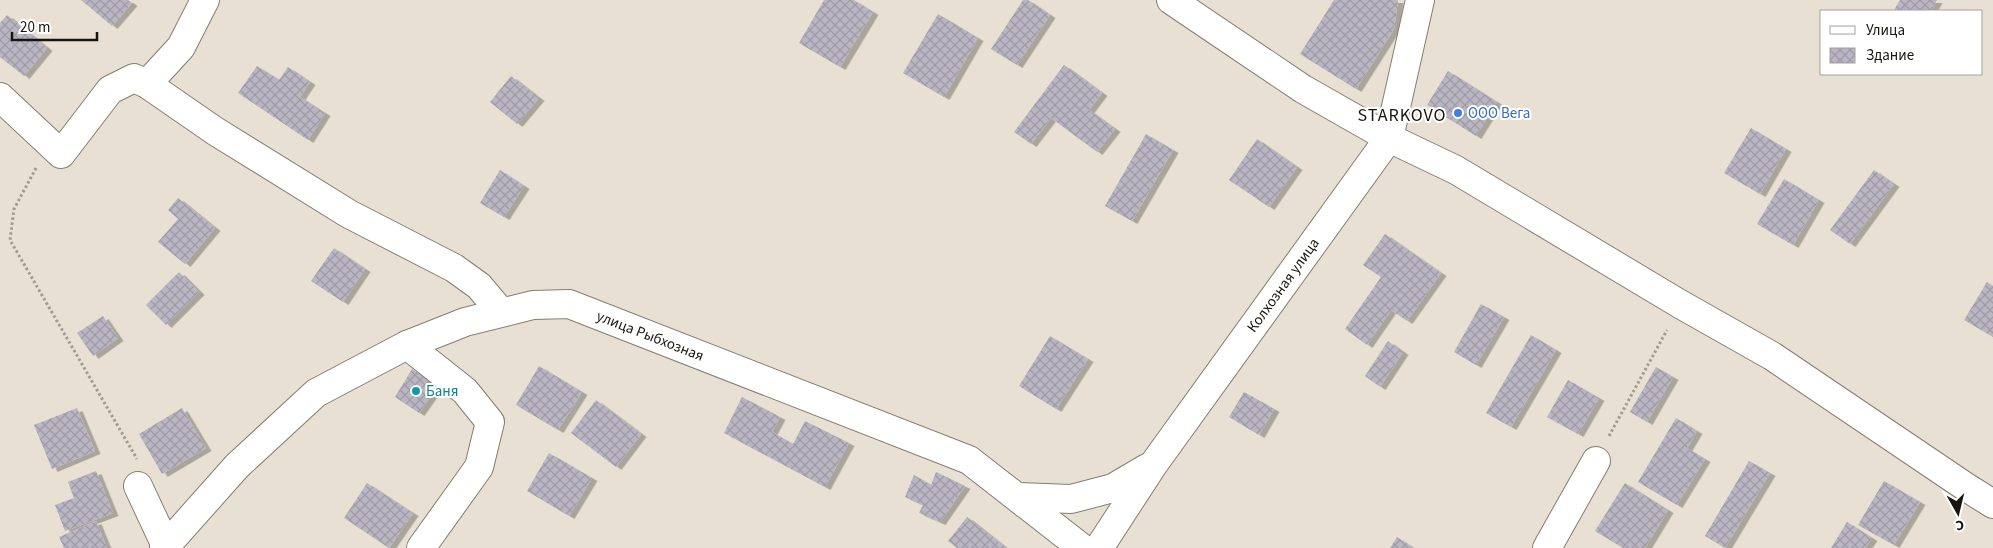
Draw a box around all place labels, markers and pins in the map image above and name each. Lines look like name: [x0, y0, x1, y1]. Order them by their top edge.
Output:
place label: ООО Вега: [1468, 103, 1530, 124]
marker: ООО Вега: [1452, 107, 1464, 119]
place label: Баня: [426, 381, 458, 402]
marker: Баня: [410, 385, 422, 397]

